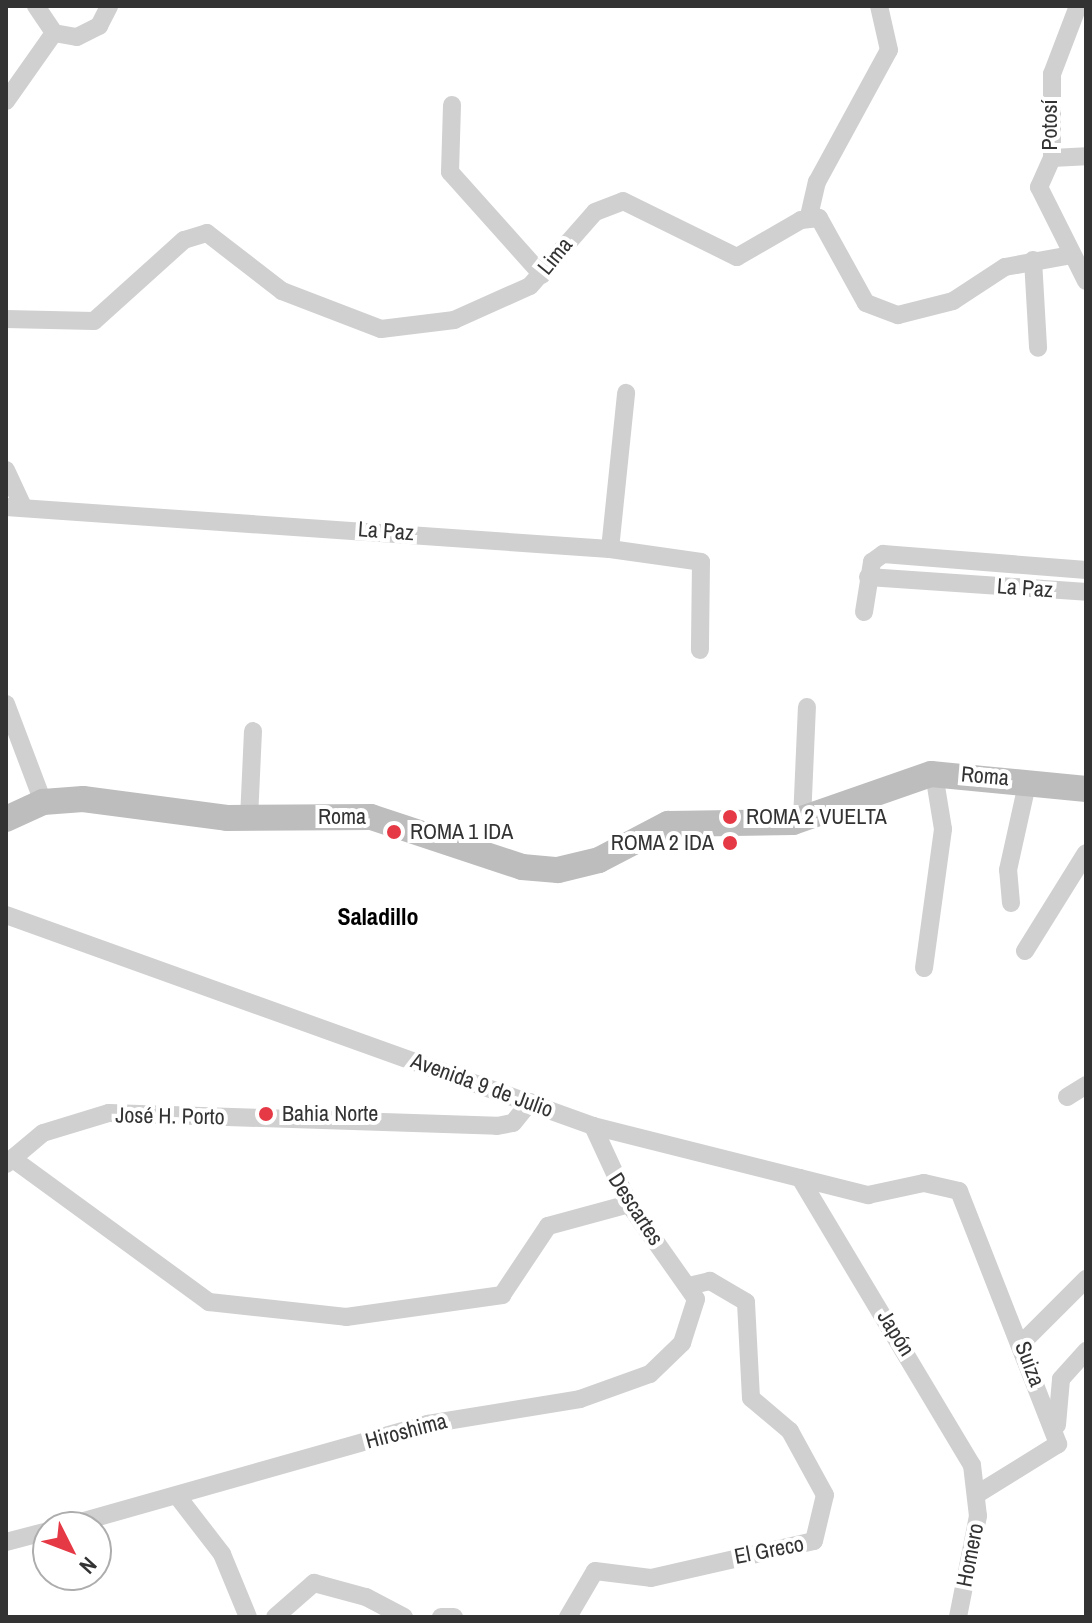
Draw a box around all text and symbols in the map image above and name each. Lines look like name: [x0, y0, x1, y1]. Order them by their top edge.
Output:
street label: Potosí: [1037, 99, 1063, 151]
street label: Lima: [532, 232, 578, 280]
street label: La Paz: [357, 516, 415, 546]
street label: La Paz: [996, 573, 1054, 603]
street label: Roma: [960, 761, 1010, 791]
street label: Roma: [318, 804, 366, 830]
place label: ROMA 2 VUELTA: [746, 804, 888, 830]
marker: ROMA 2 VUELTA: [721, 808, 739, 826]
place label: ROMA 1 IDA: [410, 819, 514, 845]
marker: ROMA 1 IDA: [385, 823, 403, 841]
place label: ROMA 2 IDA: [610, 830, 714, 856]
marker: ROMA 2 IDA: [721, 834, 739, 852]
district label: Saladillo: [338, 903, 418, 931]
street label: Avenida 9 de Julio: [407, 1047, 557, 1123]
place label: Bahia Norte: [282, 1101, 378, 1127]
street label: José H. Porto: [115, 1102, 225, 1130]
marker: Bahia Norte: [257, 1105, 275, 1123]
street label: Descartes: [603, 1168, 669, 1250]
street label: Japón: [872, 1305, 920, 1361]
street label: Suiza: [1009, 1338, 1051, 1390]
street label: Hiroshima: [362, 1407, 450, 1455]
north arrow: [32, 1511, 112, 1591]
street label: Homero: [951, 1521, 989, 1589]
street label: El Greco: [732, 1530, 806, 1570]
text: N: [73, 1551, 104, 1581]

